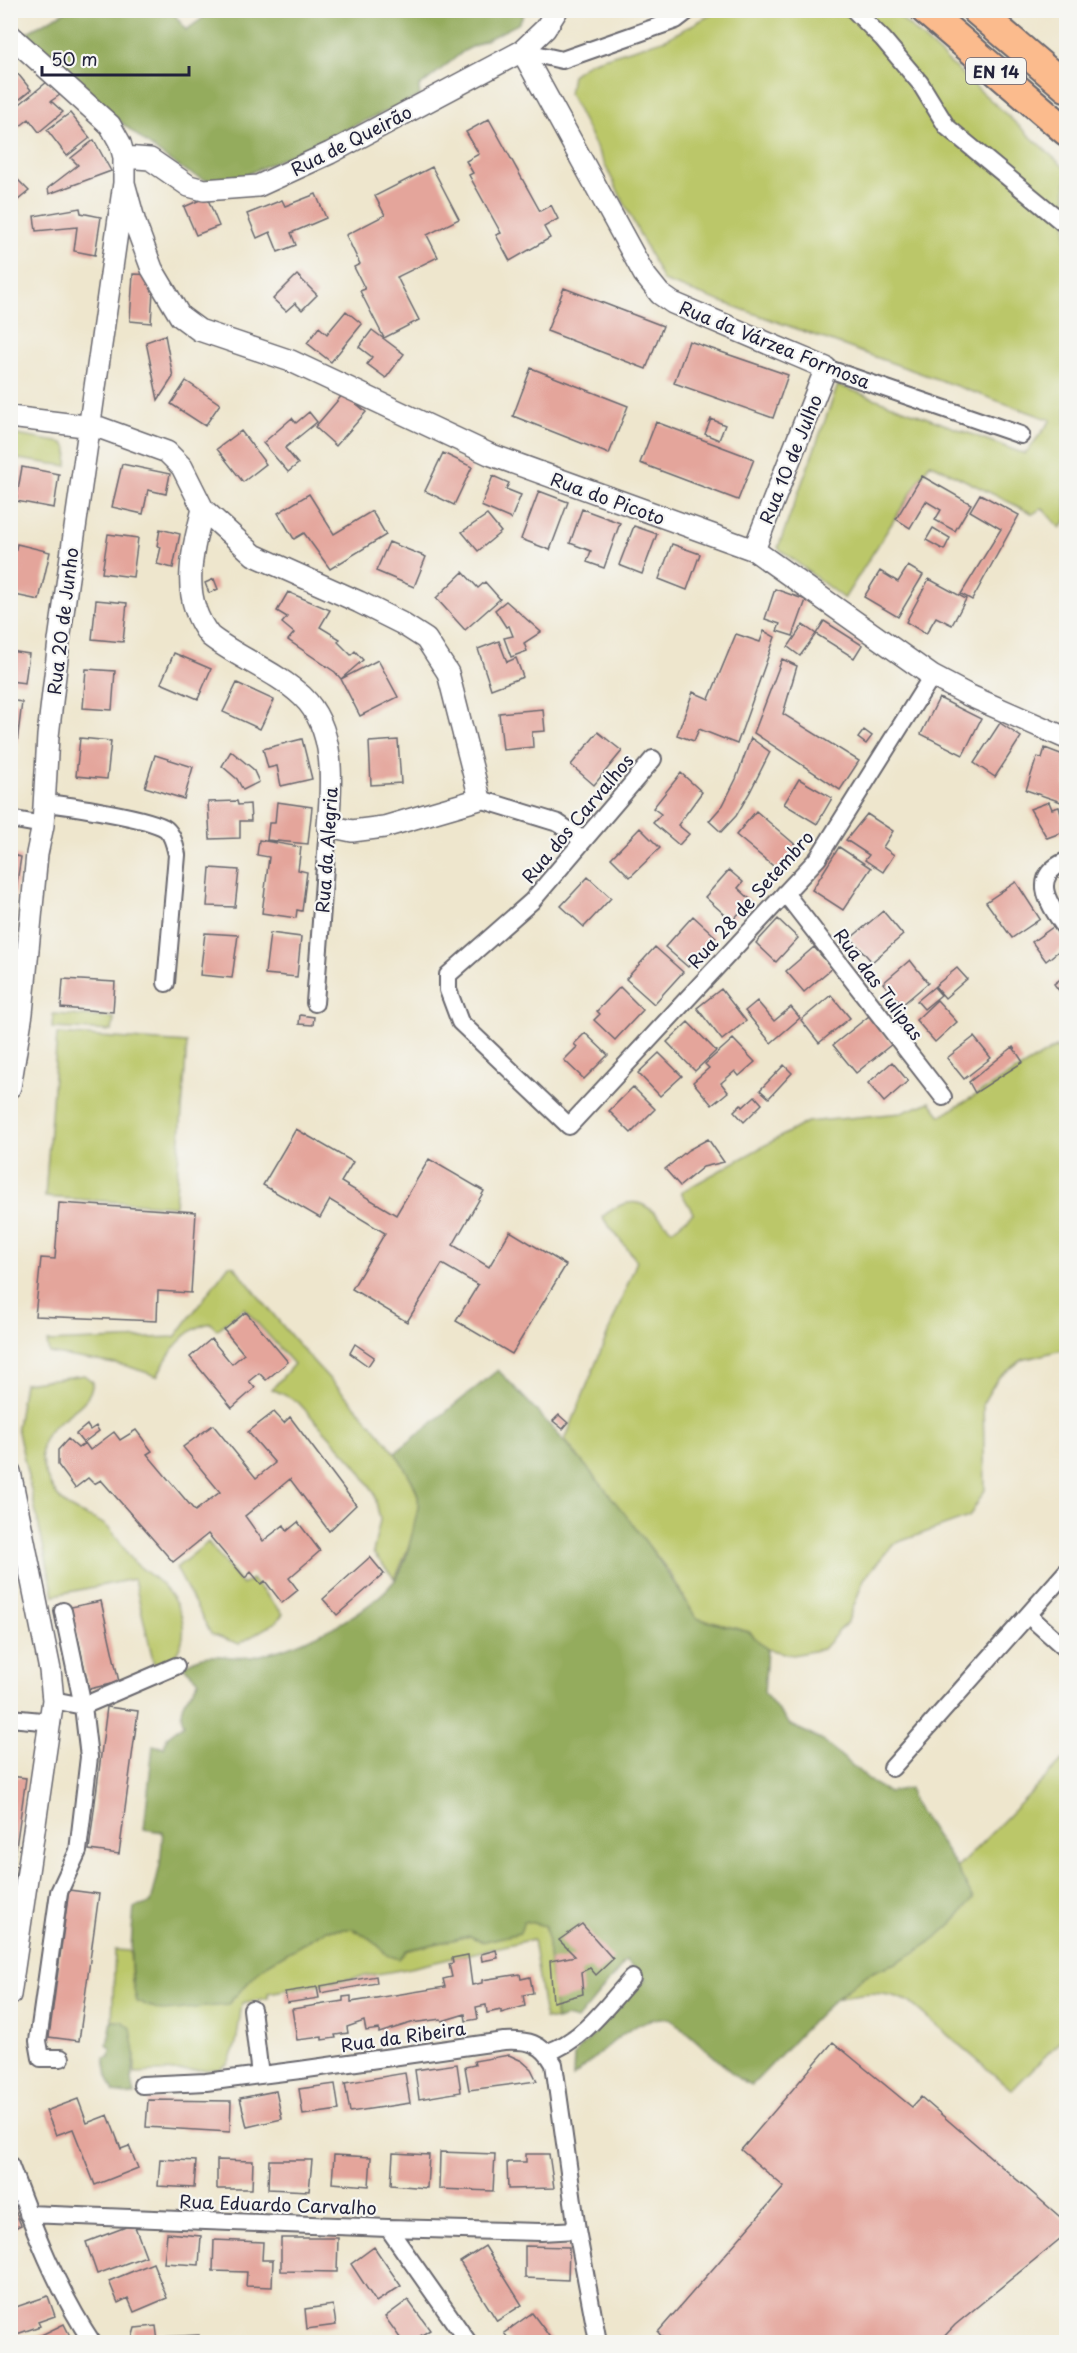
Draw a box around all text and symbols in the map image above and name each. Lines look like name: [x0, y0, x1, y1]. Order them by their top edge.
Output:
scale bar: [42, 39, 189, 77]
text: 50 m: [51, 45, 98, 72]
road number: EN 14: [966, 58, 1026, 84]
street label: Rua de Queirão: [286, 98, 416, 182]
street label: Rua da Várzea Formosa: [675, 293, 875, 395]
street label: Rua 10 de Julho: [752, 390, 828, 528]
street label: Rua do Picoto: [547, 465, 669, 531]
street label: Rua 20 de Junho: [40, 546, 84, 696]
street label: Rua dos Carvalhos: [515, 747, 639, 889]
street label: Rua da Alegria: [308, 786, 344, 914]
street label: Rua 28 de Setembro: [681, 824, 819, 974]
street label: Rua das Tulipas: [828, 922, 930, 1046]
street label: Rua da Ribeira: [339, 2014, 467, 2058]
street label: Rua Eduardo Carvalho: [179, 2187, 377, 2221]

